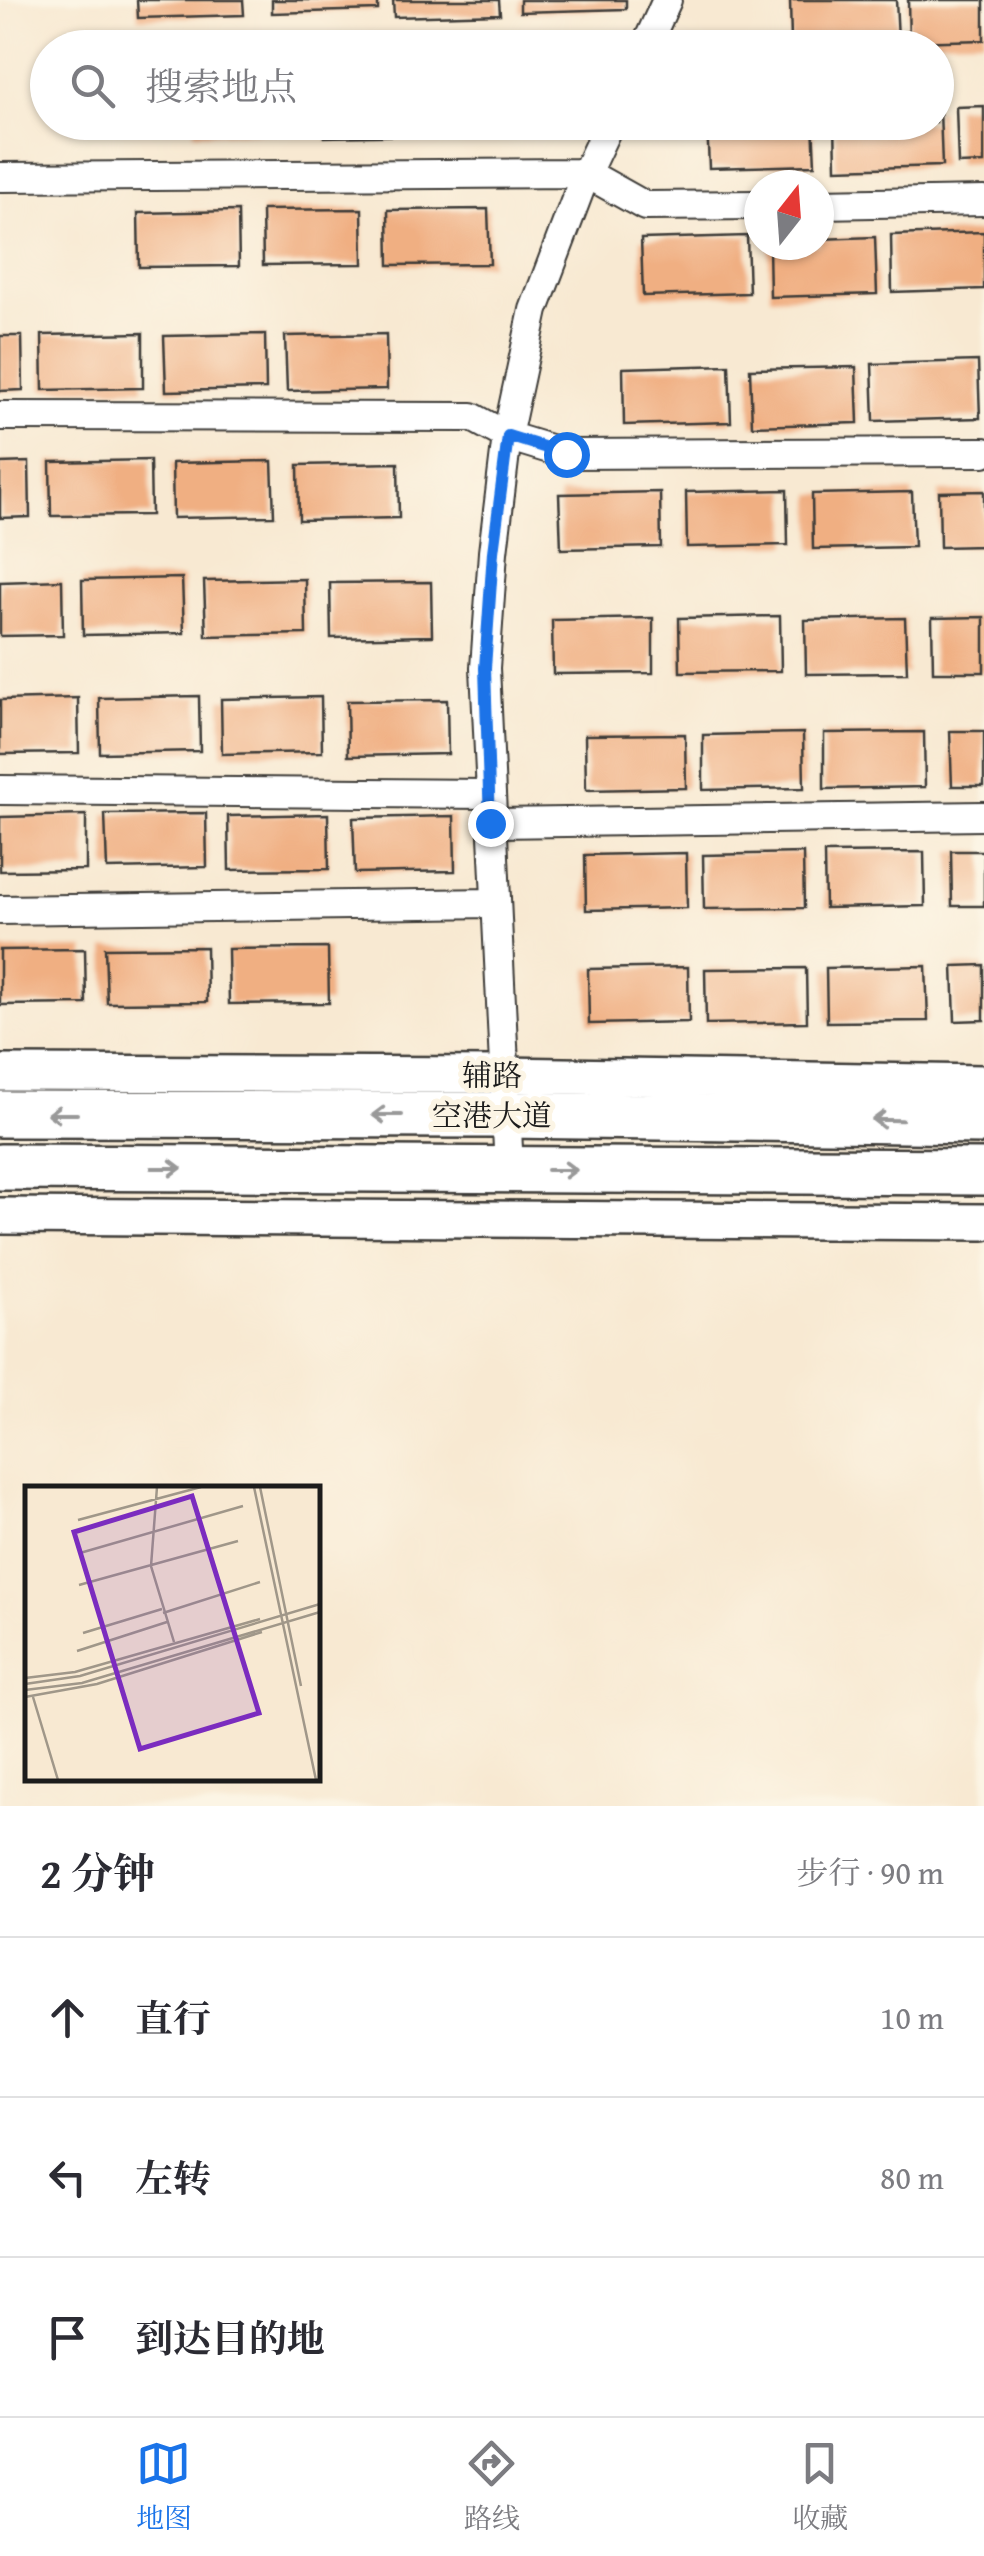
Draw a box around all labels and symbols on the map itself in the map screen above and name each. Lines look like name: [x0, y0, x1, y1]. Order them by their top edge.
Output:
north arrow: [744, 170, 834, 260]
route start: [544, 432, 590, 478]
route end: [468, 801, 514, 847]
street label: 辅路: [462, 1053, 522, 1097]
street label: 空港大道: [432, 1093, 552, 1137]
one-way arrow: [46, 1104, 78, 1124]
one-way arrow: [371, 1106, 404, 1124]
one-way arrow: [871, 1110, 904, 1130]
one-way arrow: [150, 1158, 183, 1178]
one-way arrow: [546, 1160, 578, 1180]
inset map: [25, 1486, 320, 1781]

